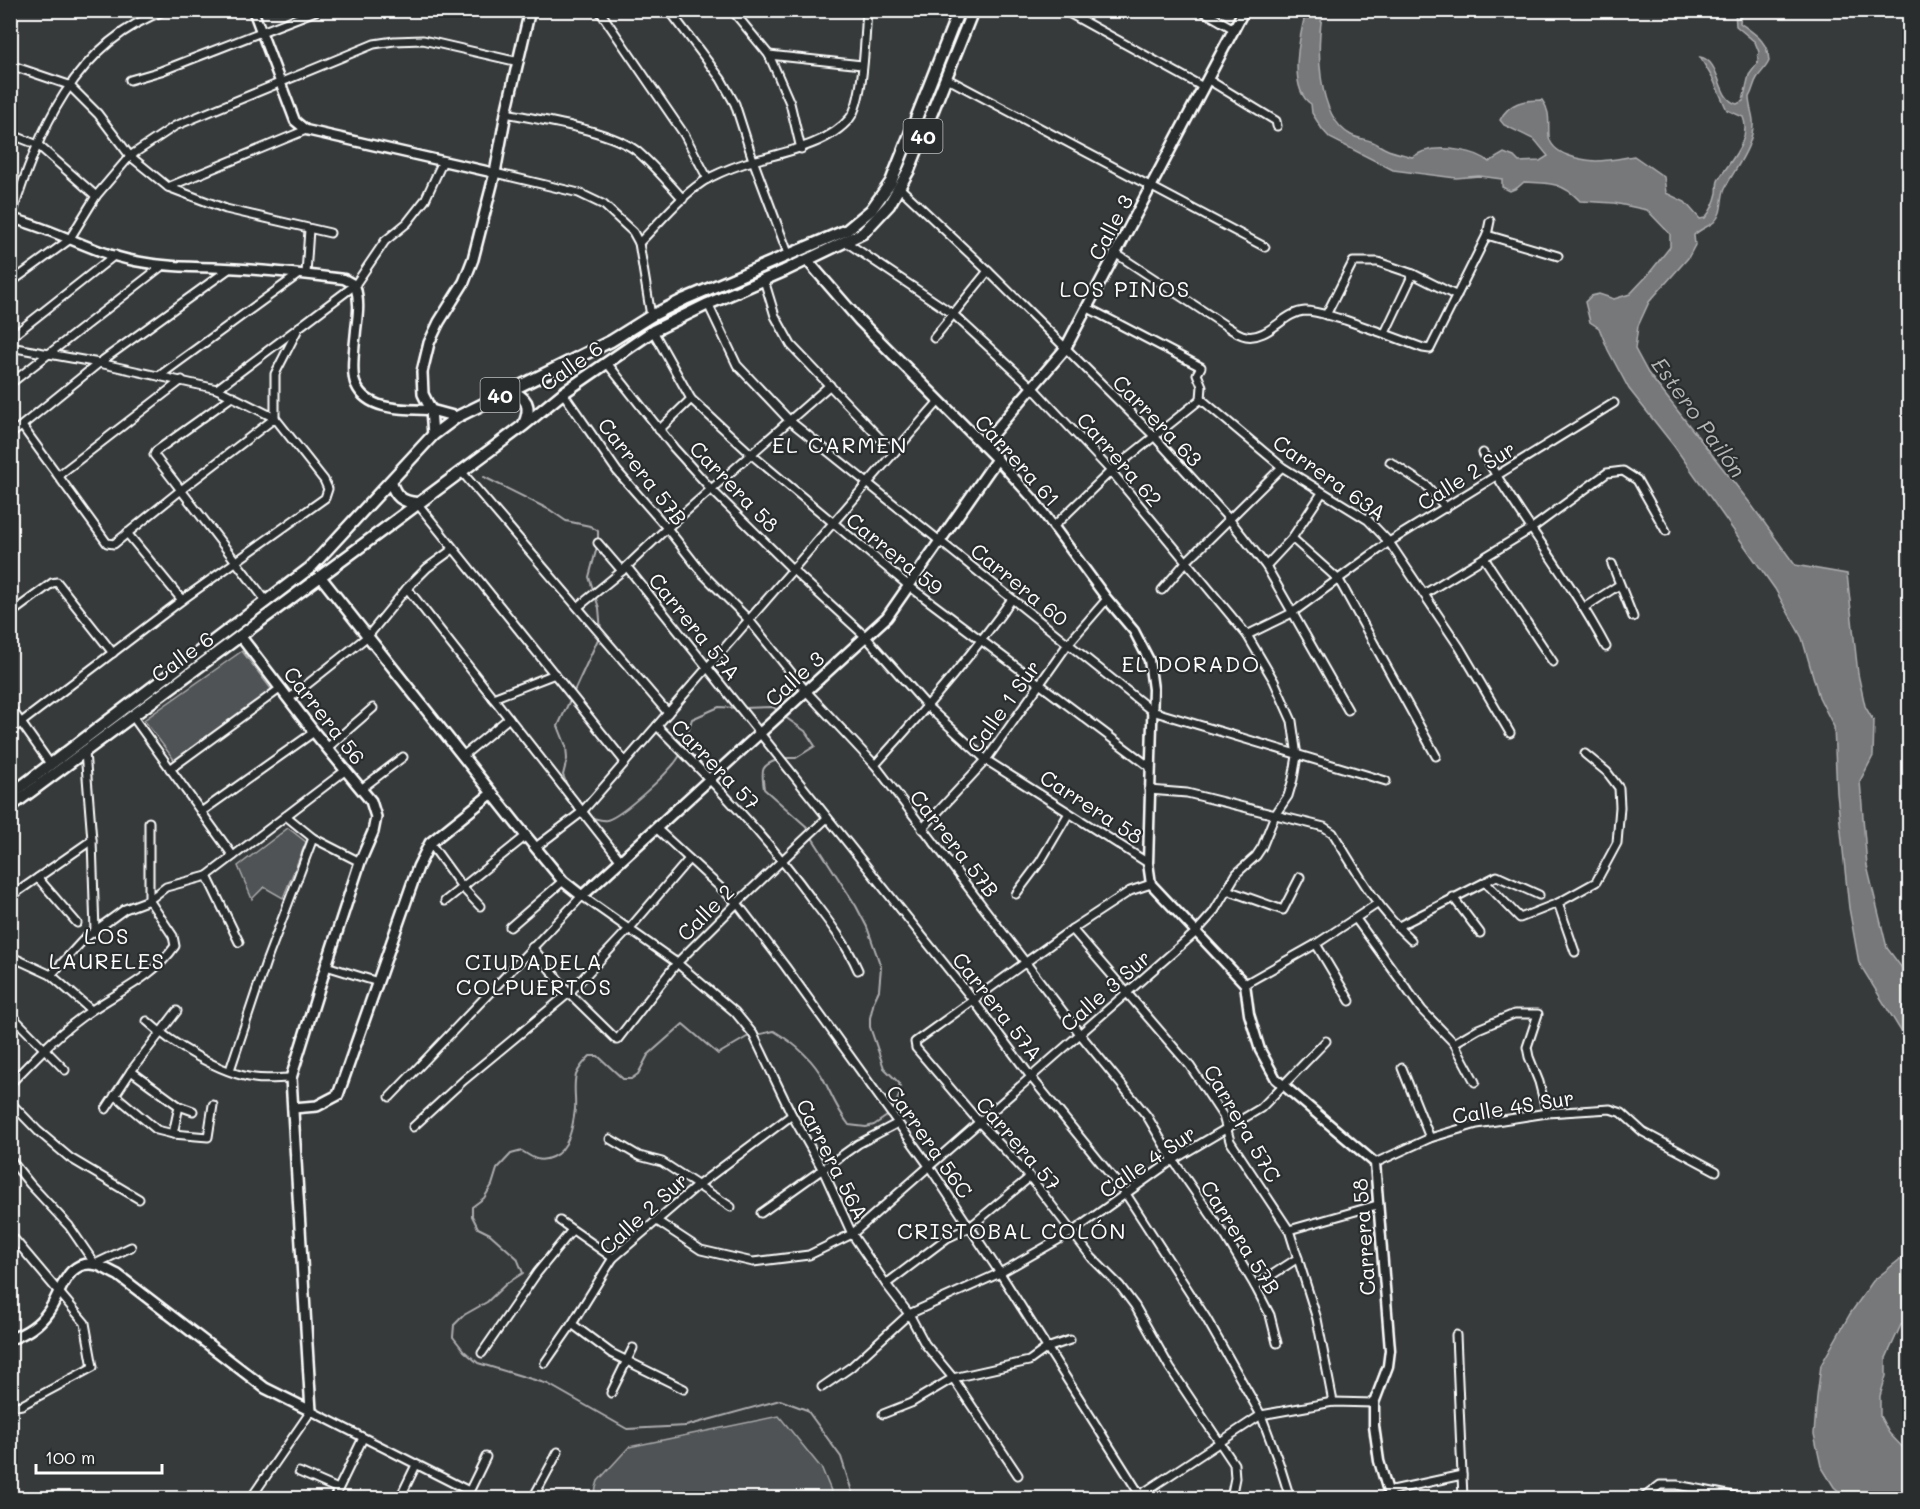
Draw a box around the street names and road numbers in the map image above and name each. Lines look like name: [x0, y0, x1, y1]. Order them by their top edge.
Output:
road number: 40: [904, 119, 942, 153]
street label: Calle 3: [1081, 189, 1139, 265]
street label: Calle 6: [534, 334, 608, 396]
street label: Carrera 63: [1107, 368, 1209, 472]
road number: 40: [480, 378, 520, 412]
street label: Carrera 62: [1071, 406, 1169, 512]
street label: Carrera 61: [970, 408, 1066, 512]
street label: Carrera 57B: [593, 412, 693, 530]
street label: Carrera 63A: [1268, 428, 1392, 526]
street label: Carrera 58: [684, 434, 786, 538]
street label: Calle 2 Sur: [1412, 434, 1520, 516]
street label: Carrera 59: [841, 506, 949, 600]
street label: Carrera 60: [966, 536, 1074, 632]
street label: Carrera 57A: [643, 567, 747, 685]
street label: Calle 6: [145, 624, 219, 688]
street label: Calle 3: [759, 644, 829, 712]
street label: Calle 1 Sur: [960, 654, 1046, 758]
street label: Carrera 56: [278, 660, 372, 770]
street label: Carrera 57: [666, 713, 766, 815]
street label: Carrera 58: [1035, 763, 1149, 849]
street label: Carrera 57B: [905, 784, 1005, 902]
street label: Calle 2: [671, 878, 739, 946]
street label: Calle 3 Sur: [1054, 943, 1156, 1037]
street label: Carrera 57A: [947, 946, 1049, 1066]
street label: Carrera 57C: [1198, 1059, 1288, 1187]
street label: Carrera 56C: [881, 1079, 979, 1203]
street label: Calle 4S Sur: [1450, 1083, 1576, 1129]
street label: Carrera 57: [971, 1090, 1067, 1196]
street label: Carrera 56A: [791, 1094, 875, 1224]
street label: Calle 4 Sur: [1093, 1119, 1201, 1203]
street label: Calle 2 Sur: [593, 1166, 693, 1260]
street label: Carrera 57B: [1195, 1175, 1287, 1299]
street label: Carrera 58: [1345, 1177, 1381, 1297]

